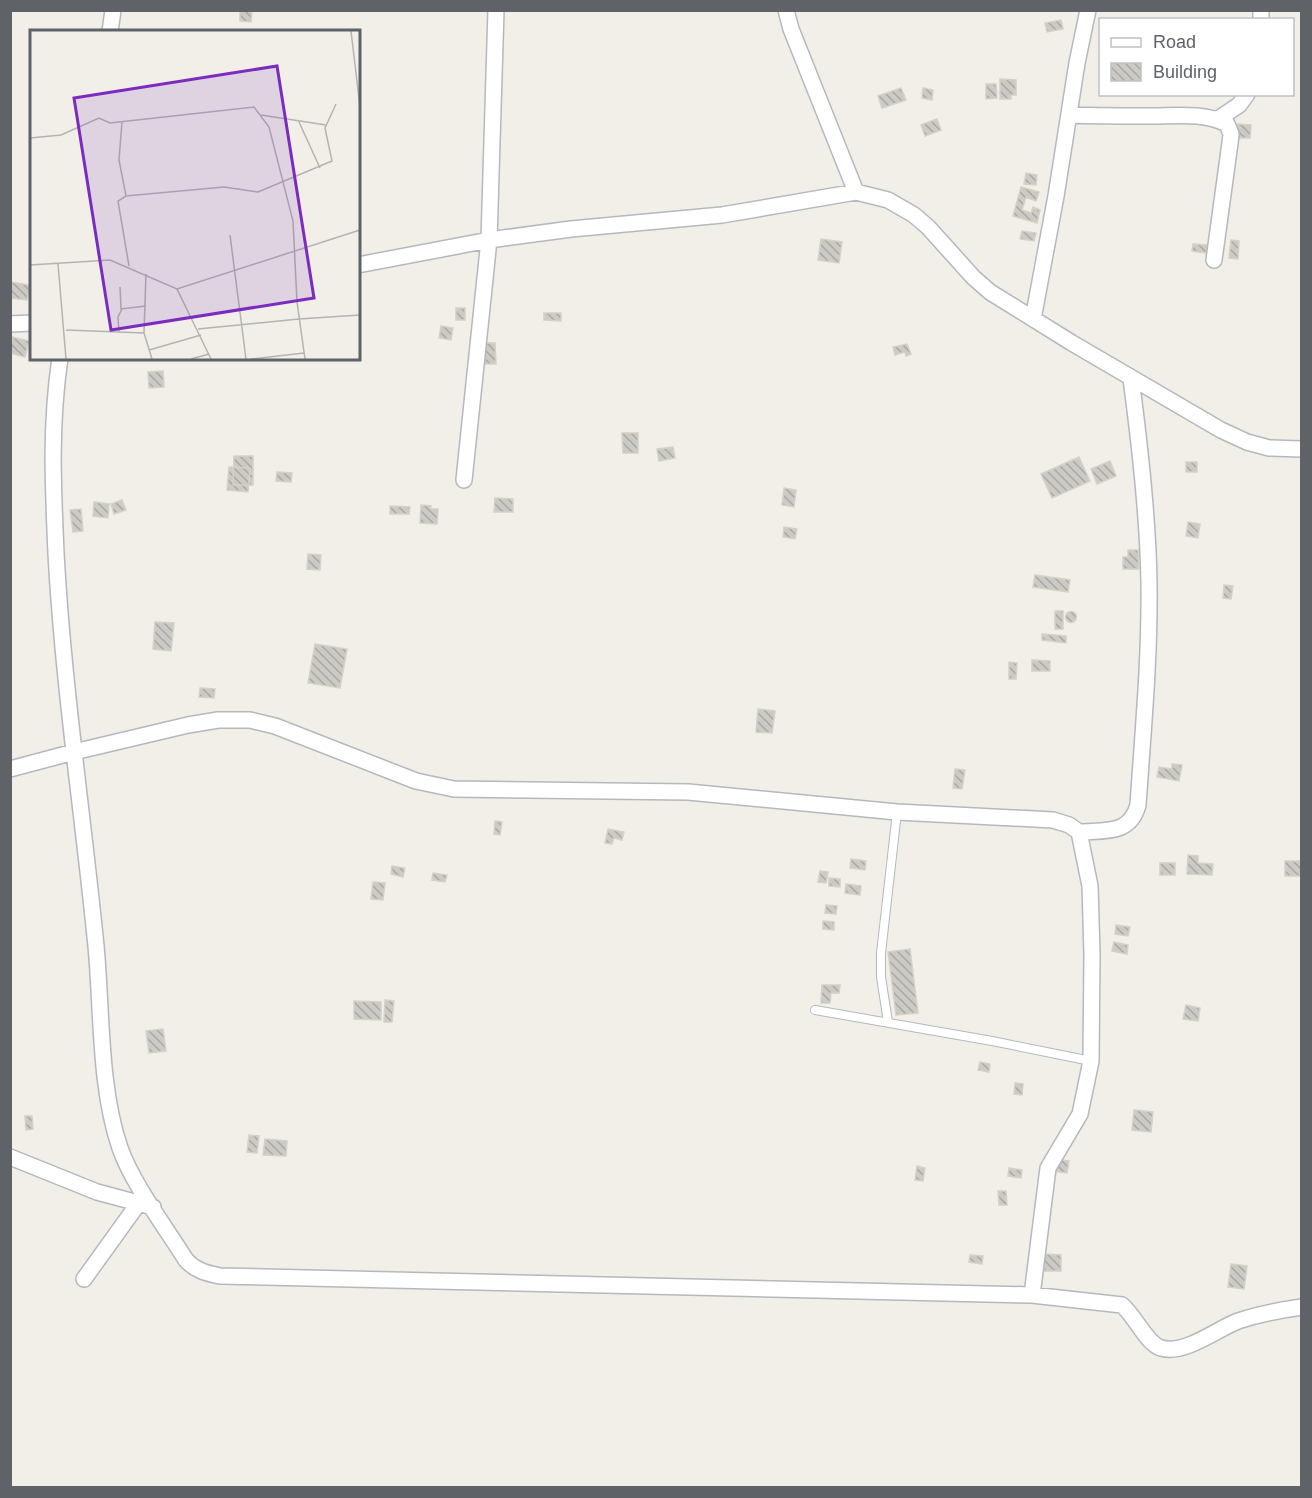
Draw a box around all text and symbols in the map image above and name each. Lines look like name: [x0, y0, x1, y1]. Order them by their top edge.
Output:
legend: [1099, 18, 1294, 96]
inset map: [30, 30, 360, 360]
text: Road: [1153, 32, 1196, 52]
text: Building: [1153, 62, 1217, 82]

